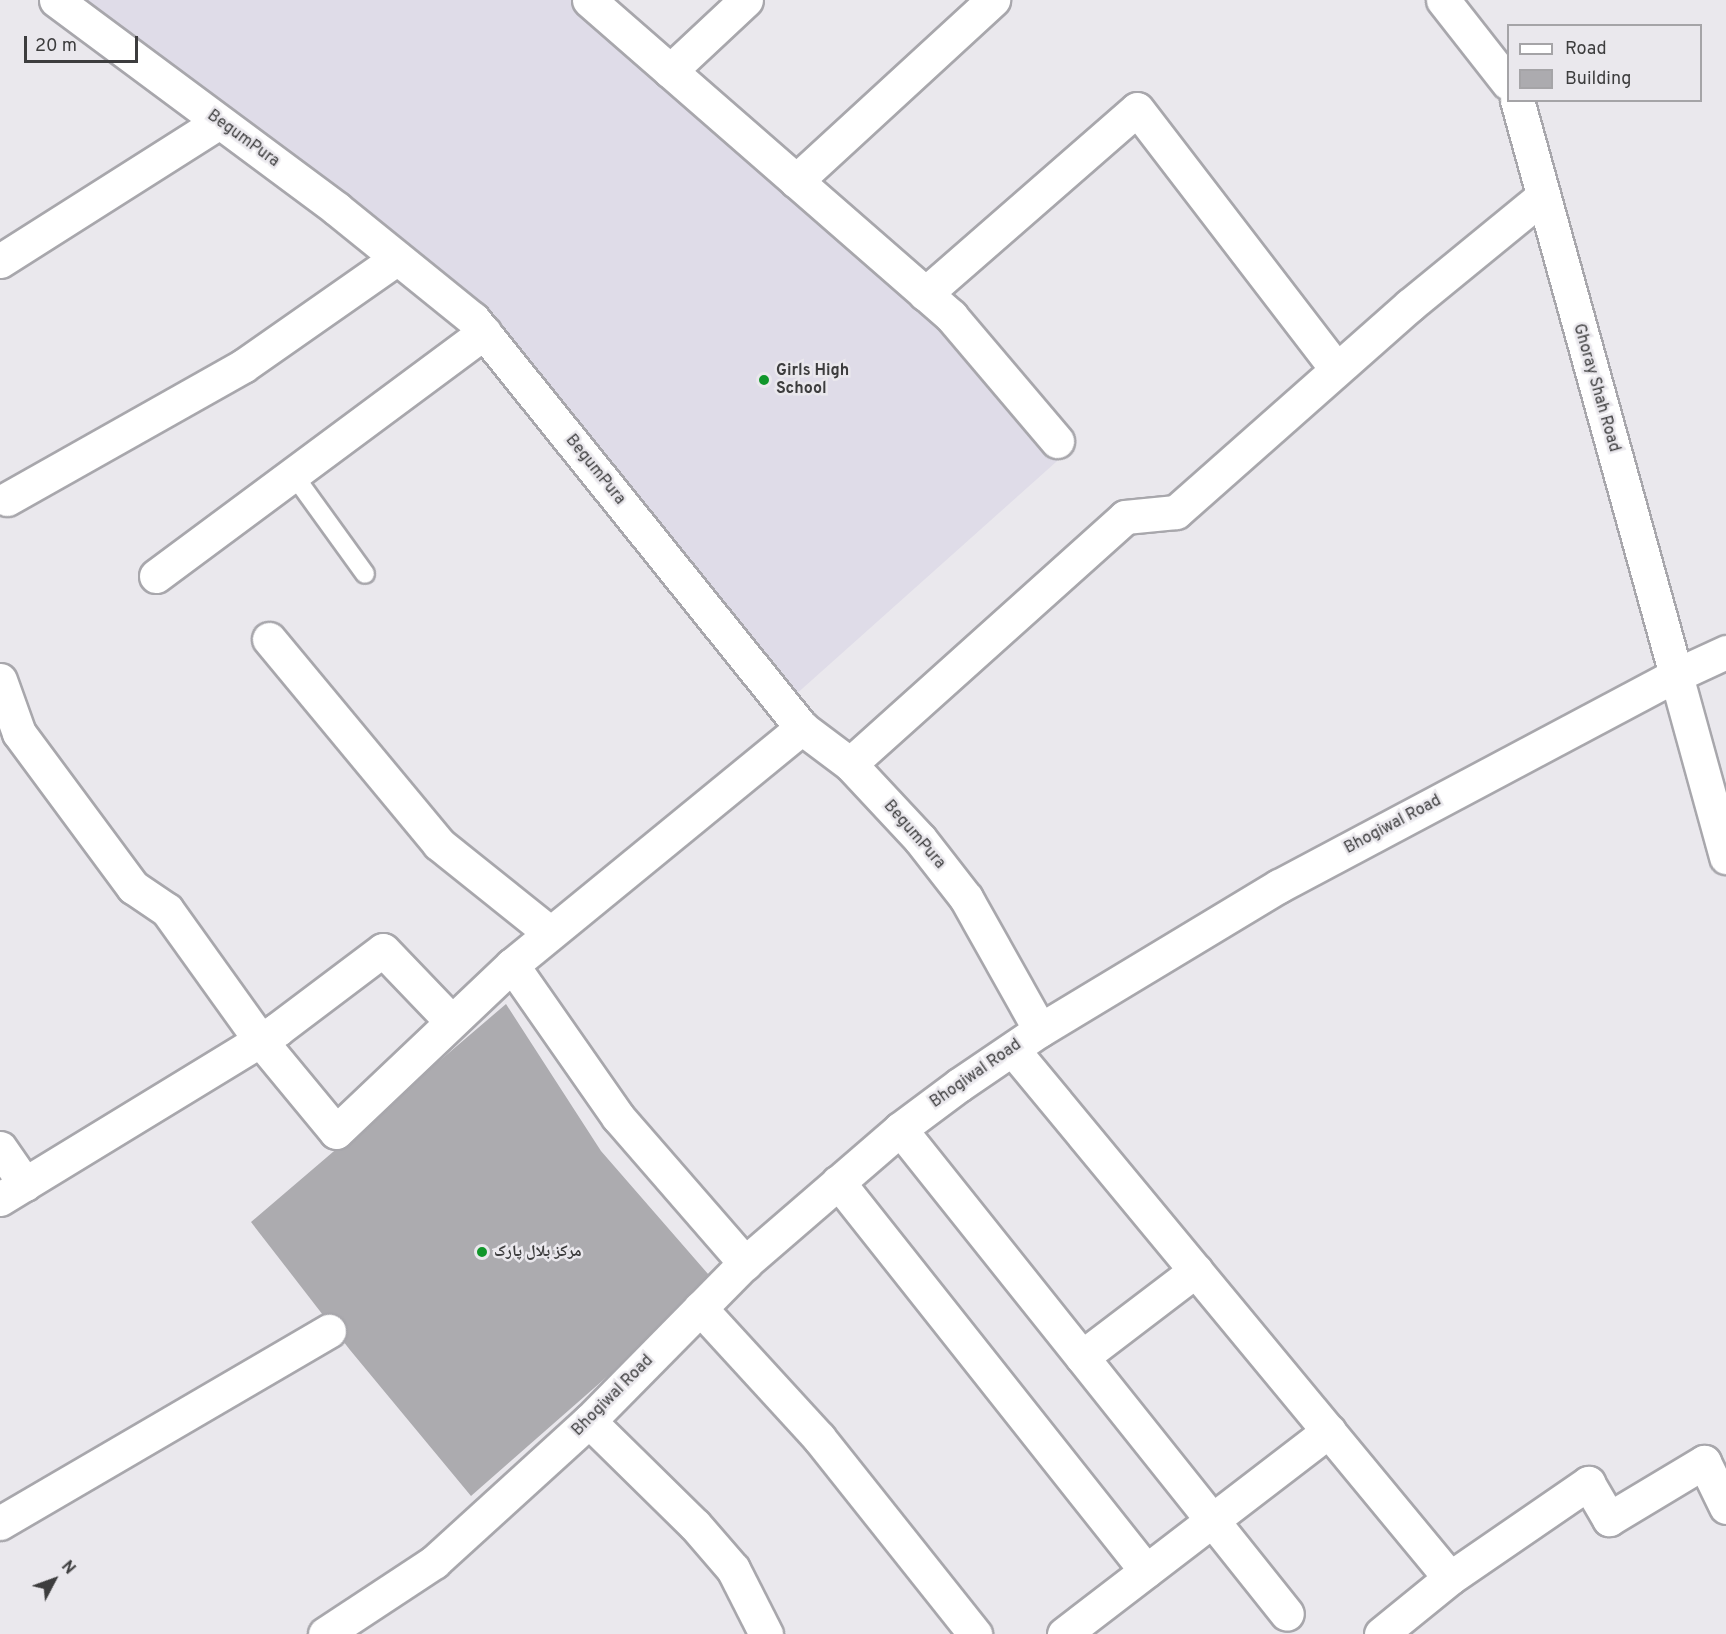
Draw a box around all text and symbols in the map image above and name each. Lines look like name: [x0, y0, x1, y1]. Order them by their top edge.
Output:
scale bar: [27, 24, 141, 62]
legend: [1507, 24, 1702, 102]
text: 20 m: [35, 35, 77, 58]
text: Road: [1565, 38, 1607, 61]
text: Building: [1565, 68, 1631, 91]
street label: BegumPura: [203, 106, 283, 172]
street label: Ghoray Shah Road: [1569, 322, 1623, 454]
place label: Girls High School: [776, 361, 849, 399]
marker: Girls High School: [757, 373, 771, 387]
street label: BegumPura: [561, 431, 629, 509]
street label: Bhogiwal Road: [1341, 791, 1445, 859]
street label: BegumPura: [879, 797, 949, 873]
street label: Bhogiwal Road: [927, 1036, 1025, 1112]
place label: مرکز بلال پارک: [494, 1242, 582, 1262]
marker: مرکز بلال پارک: [475, 1245, 489, 1259]
street label: Bhogiwal Road: [568, 1351, 658, 1441]
north arrow: [24, 1550, 84, 1610]
text: N: [56, 1557, 79, 1579]

